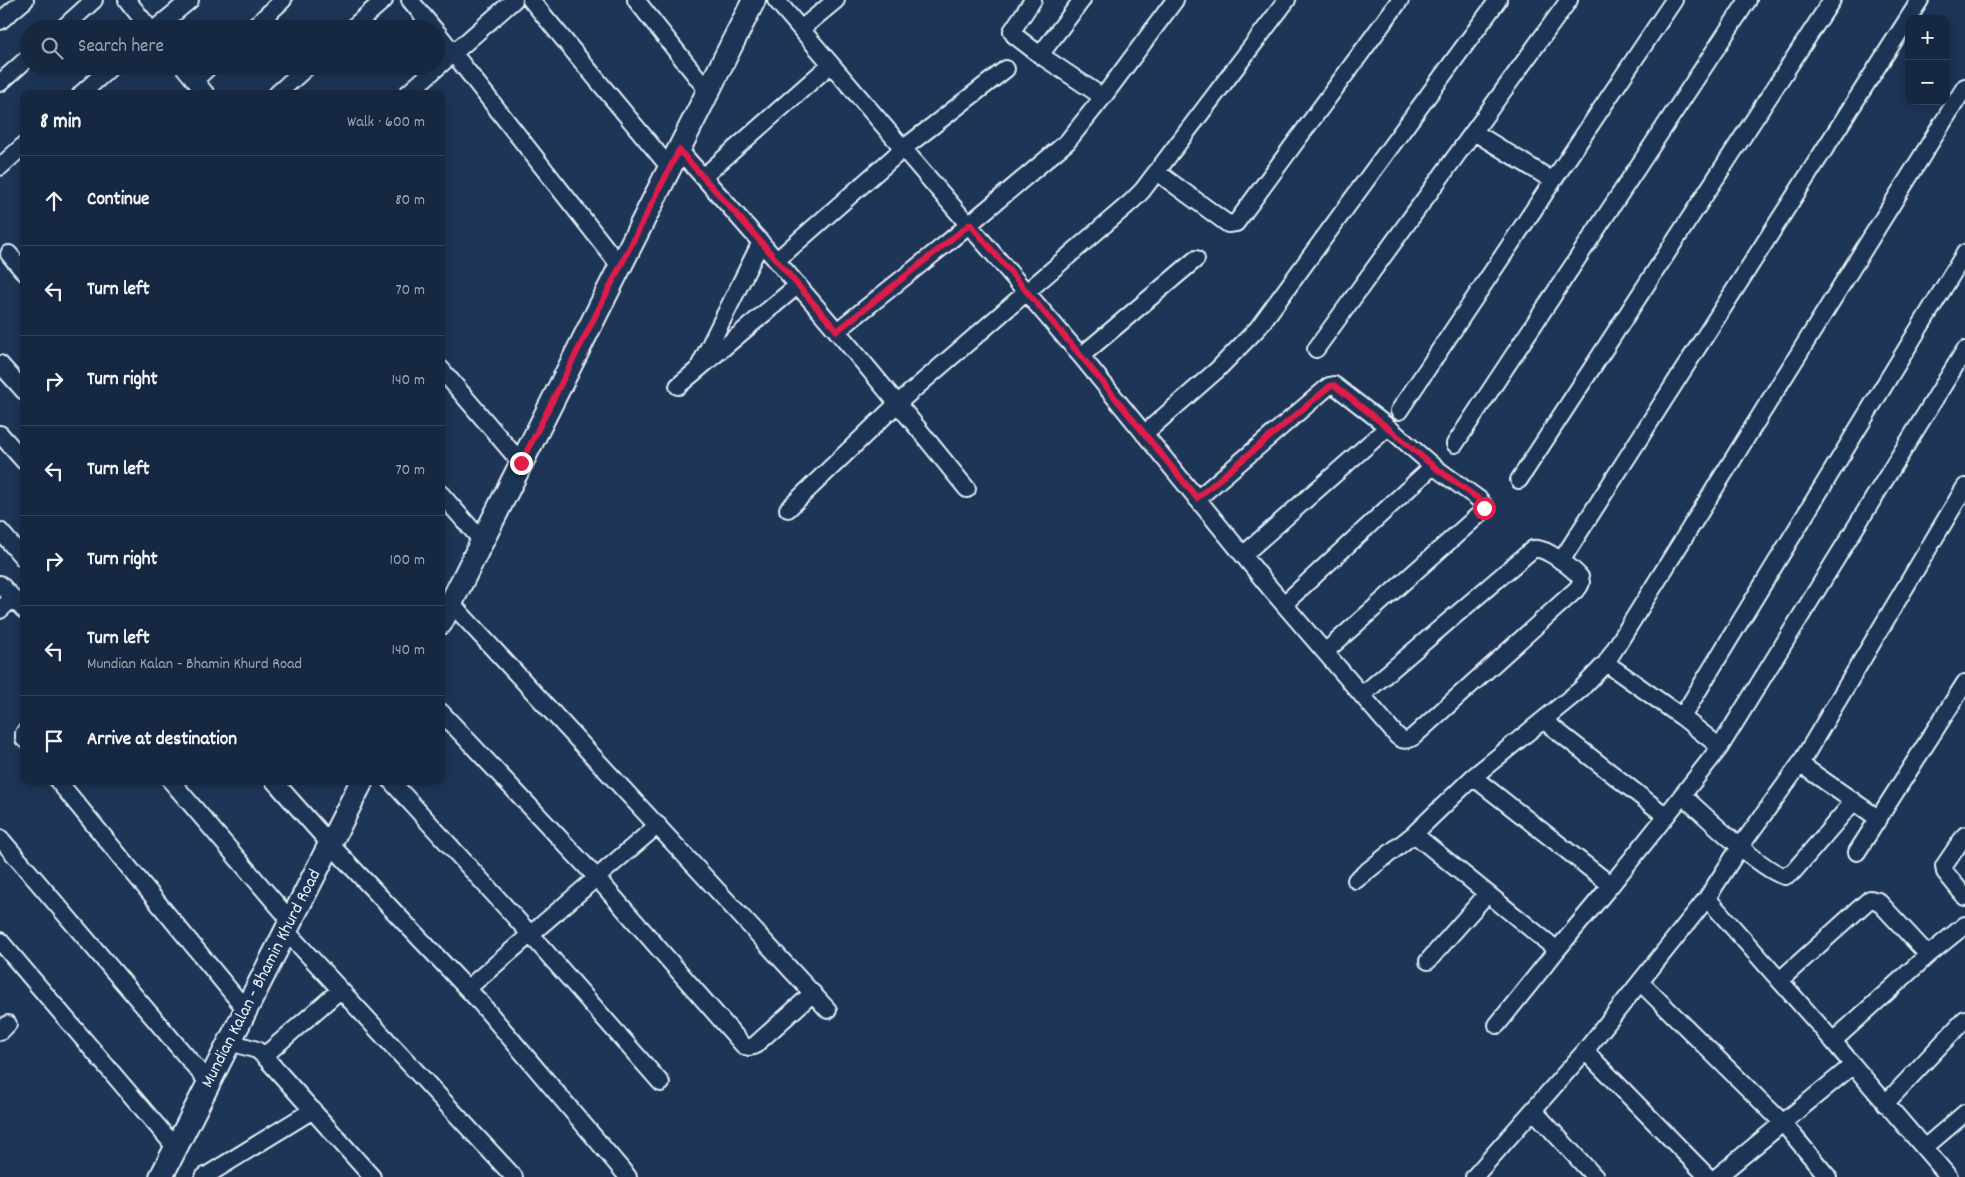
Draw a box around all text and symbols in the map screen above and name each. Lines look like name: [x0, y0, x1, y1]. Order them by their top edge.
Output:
map controls: [1905, 15, 1950, 105]
button: +: [1905, 15, 1950, 60]
search box: [20, 20, 445, 75]
icon: search: [38, 34, 66, 62]
text: Search here: [78, 34, 164, 61]
button: −: [1905, 60, 1950, 105]
text: 8 min: [40, 108, 81, 138]
text: Walk · 600 m: [347, 111, 425, 134]
icon: ahead: [40, 187, 68, 215]
text: Continue: [87, 187, 149, 214]
text: 80 m: [395, 189, 425, 212]
icon: left: [40, 277, 68, 305]
text: Turn left: [87, 277, 150, 304]
text: 70 m: [395, 279, 425, 302]
icon: right: [40, 367, 68, 395]
text: Turn right: [87, 367, 158, 394]
text: 140 m: [391, 369, 425, 392]
route end: [510, 452, 533, 475]
icon: left: [40, 457, 68, 485]
text: Turn left: [87, 457, 150, 484]
text: 70 m: [395, 459, 425, 482]
route start: [1473, 497, 1496, 520]
icon: right: [40, 547, 68, 575]
text: Turn right: [87, 547, 158, 574]
text: 100 m: [389, 549, 425, 572]
text: Turn left: [87, 626, 150, 653]
icon: left: [40, 637, 68, 665]
text: 140 m: [391, 639, 425, 662]
text: Mundian Kalan - Bhamin Khurd Road: [87, 653, 302, 676]
icon: arrive: [40, 727, 68, 755]
text: Arrive at destination: [87, 727, 237, 754]
street label: Mundian Kalan - Bhamin Khurd Road: [196, 866, 328, 1092]

